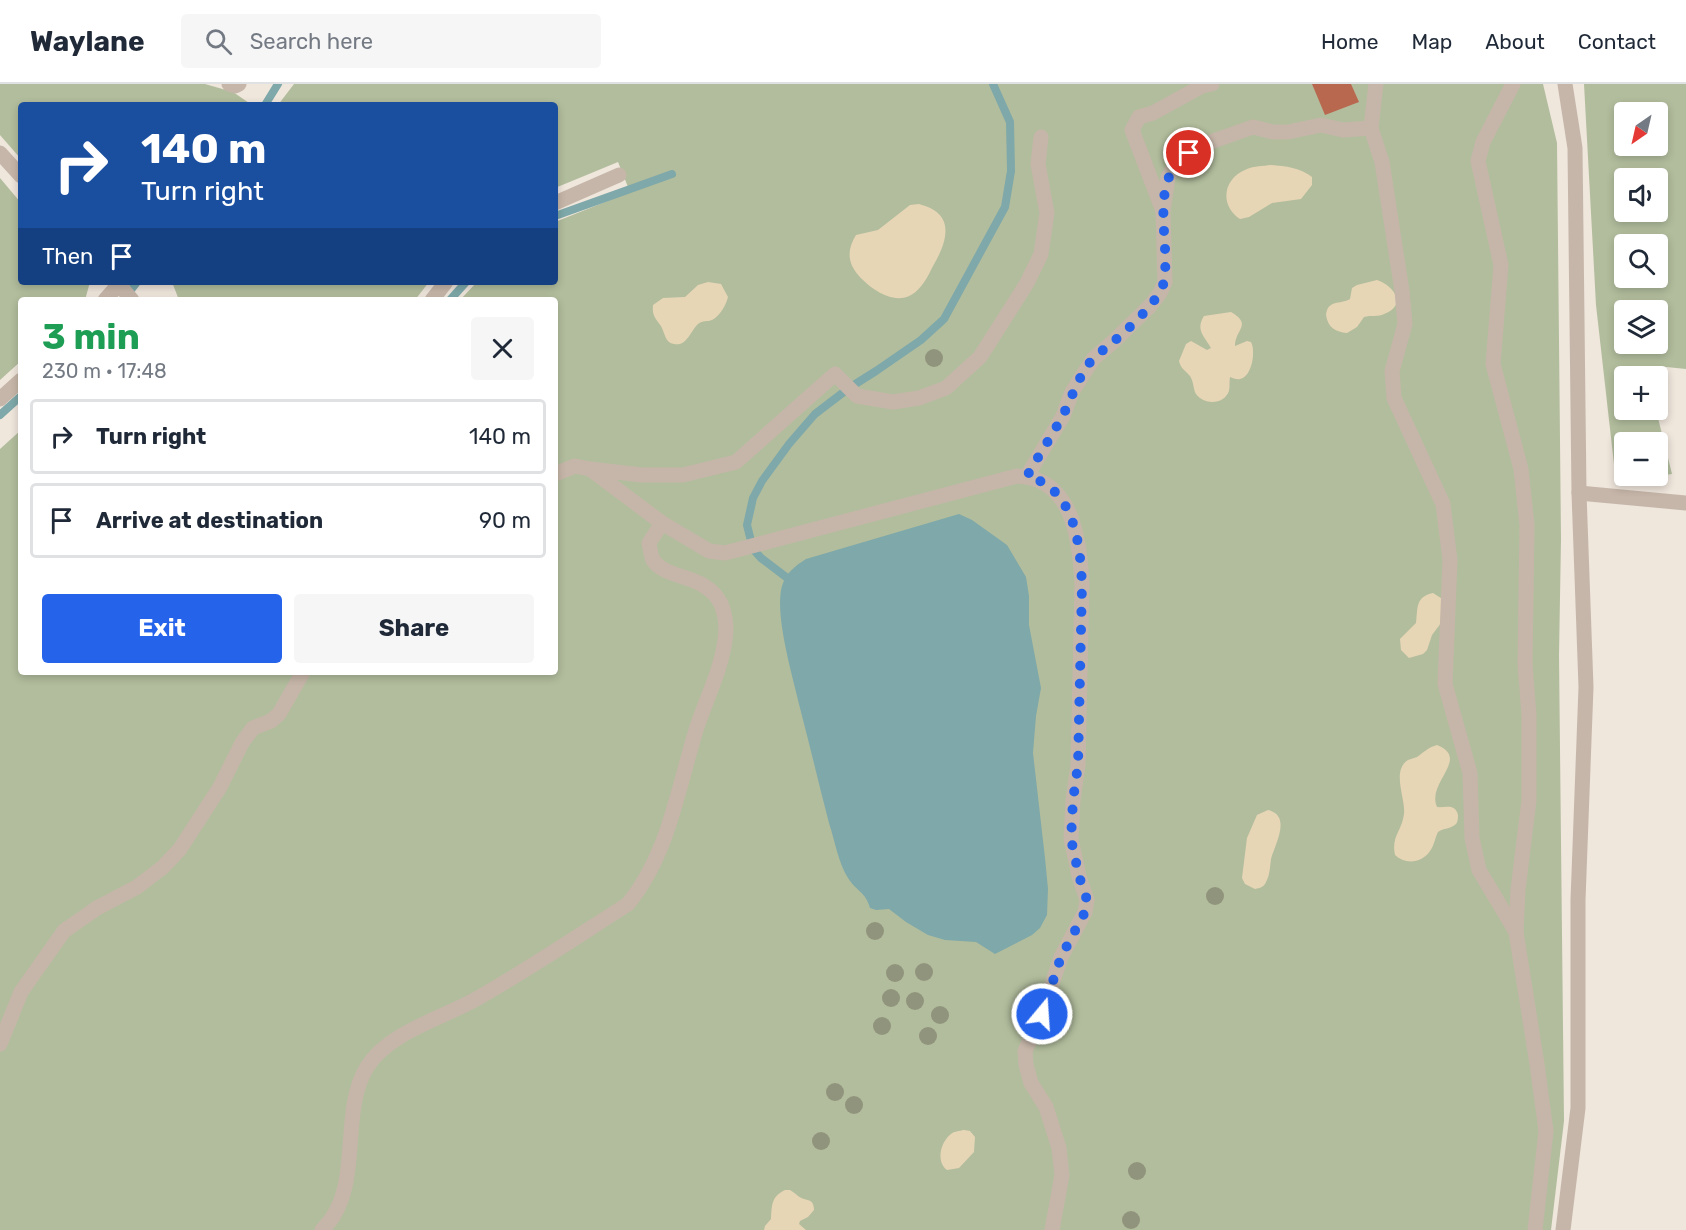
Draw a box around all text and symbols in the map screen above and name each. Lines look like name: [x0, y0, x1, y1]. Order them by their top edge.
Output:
search box: [181, 14, 601, 68]
text: Waylane: [30, 25, 145, 58]
icon: search: [202, 25, 235, 58]
text: Search here: [250, 28, 373, 55]
text: Home: [1321, 29, 1378, 54]
text: Map: [1411, 29, 1452, 54]
text: About: [1485, 29, 1545, 54]
text: Contact: [1578, 29, 1656, 54]
north arrow: [1614, 102, 1668, 156]
map controls: [1614, 102, 1668, 486]
text: 140 m: [141, 124, 267, 174]
icon: right: [42, 126, 120, 204]
pin: [1163, 127, 1214, 178]
icon: arrive: [1172, 136, 1205, 169]
button: sound: [1614, 168, 1668, 222]
text: Turn right: [141, 175, 264, 207]
button: search: [1614, 234, 1668, 288]
icon: arrive: [105, 240, 138, 273]
text: Then: [42, 243, 93, 270]
button: layers: [1614, 300, 1668, 354]
text: 3 min: [42, 315, 140, 358]
button: close: [471, 317, 534, 380]
text: 230 m · 17:48: [42, 359, 167, 383]
button: +: [1614, 366, 1668, 420]
icon: right: [45, 420, 78, 453]
text: Turn right: [96, 423, 206, 450]
text: 140 m: [469, 423, 531, 450]
button: −: [1614, 432, 1668, 486]
icon: arrive: [45, 504, 78, 537]
text: Arrive at destination: [96, 507, 323, 534]
text: 90 m: [479, 507, 531, 534]
button: Exit: [42, 594, 282, 663]
button: Share: [294, 594, 534, 663]
position arrow: [1010, 982, 1074, 1046]

